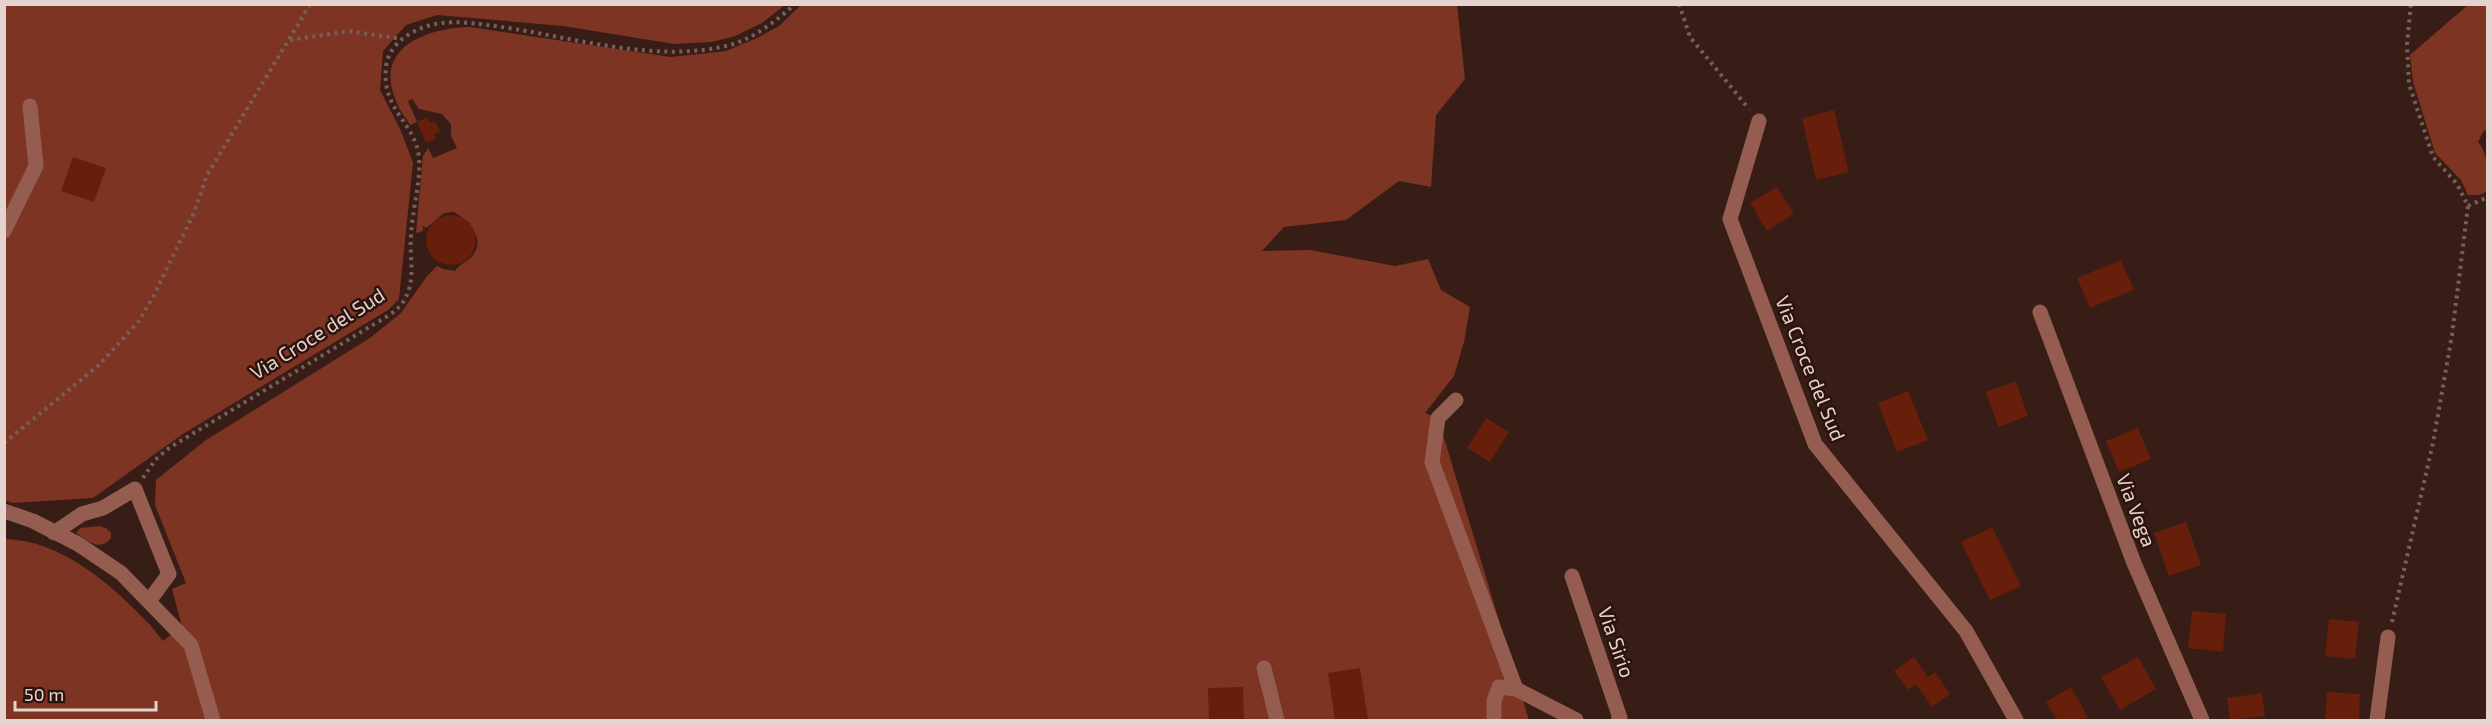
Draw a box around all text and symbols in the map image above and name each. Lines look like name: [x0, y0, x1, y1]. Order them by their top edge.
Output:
street label: Via Croce del Sud: [245, 282, 389, 384]
street label: Via Croce del Sud: [1771, 292, 1851, 444]
street label: Via Vega: [2112, 470, 2162, 550]
street label: Via Sirio: [1594, 604, 1640, 680]
scale bar: [15, 674, 156, 712]
text: 50 m: [24, 683, 64, 705]

